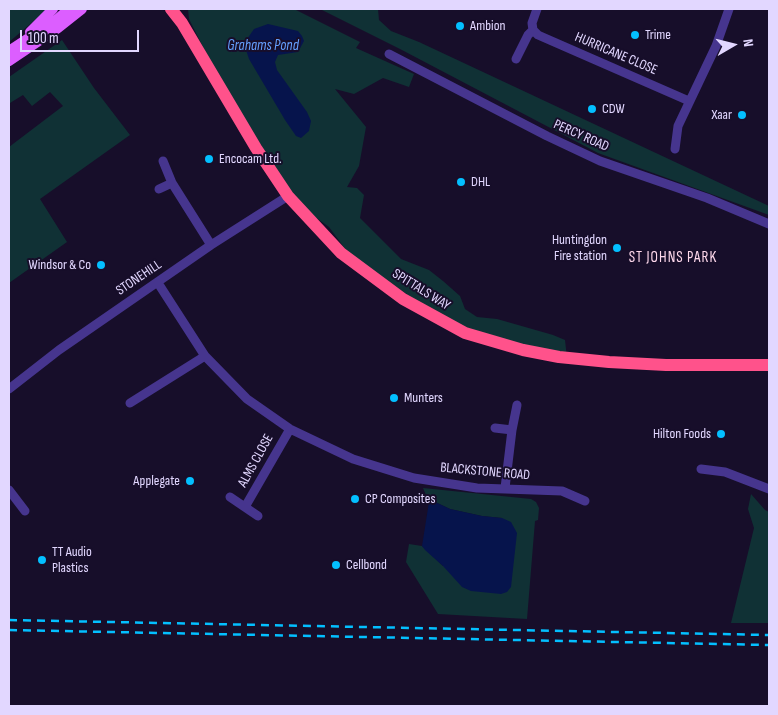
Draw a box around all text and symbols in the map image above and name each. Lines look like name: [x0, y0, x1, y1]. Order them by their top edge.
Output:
place label: Ambion: [470, 18, 505, 34]
scale bar: [22, 20, 141, 52]
marker: Ambion: [454, 20, 466, 32]
north arrow: [708, 20, 758, 70]
place label: Trime: [645, 27, 671, 43]
text: 100 m: [28, 29, 59, 48]
street label: HURRICANE CLOSE: [572, 29, 660, 79]
marker: Trime: [629, 29, 641, 41]
water label: Grahams Pond: [227, 37, 299, 55]
text: N: [739, 38, 757, 48]
place label: CDW: [602, 101, 625, 117]
marker: CDW: [586, 103, 598, 115]
place label: Xaar: [711, 107, 732, 123]
marker: Xaar: [736, 109, 748, 121]
street label: PERCY ROAD: [551, 116, 611, 156]
place label: Encocam Ltd.: [219, 151, 282, 167]
marker: Encocam Ltd.: [203, 153, 215, 165]
place label: DHL: [471, 174, 490, 190]
marker: DHL: [455, 176, 467, 188]
place label: Huntingdon Fire station: [552, 232, 607, 264]
marker: Huntingdon Fire station: [611, 242, 623, 254]
district label: ST JOHNS PARK: [627, 249, 719, 267]
place label: Windsor & Co: [29, 257, 91, 273]
street label: STONEHILL: [113, 257, 165, 299]
marker: Windsor & Co: [95, 259, 107, 271]
street label: SPITTALS WAY: [389, 266, 453, 314]
place label: Munters: [404, 390, 443, 406]
marker: Munters: [388, 392, 400, 404]
place label: Hilton Foods: [653, 426, 711, 442]
marker: Hilton Foods: [715, 428, 727, 440]
street label: ALMS CLOSE: [235, 432, 277, 490]
street label: BLACKSTONE ROAD: [439, 460, 531, 484]
place label: Applegate: [133, 473, 180, 489]
marker: Applegate: [184, 475, 196, 487]
place label: CP Composites: [365, 491, 435, 507]
marker: CP Composites: [349, 493, 361, 505]
place label: TT Audio Plastics: [52, 544, 92, 576]
marker: TT Audio Plastics: [36, 554, 48, 566]
place label: Cellbond: [346, 557, 387, 573]
marker: Cellbond: [330, 559, 342, 571]

